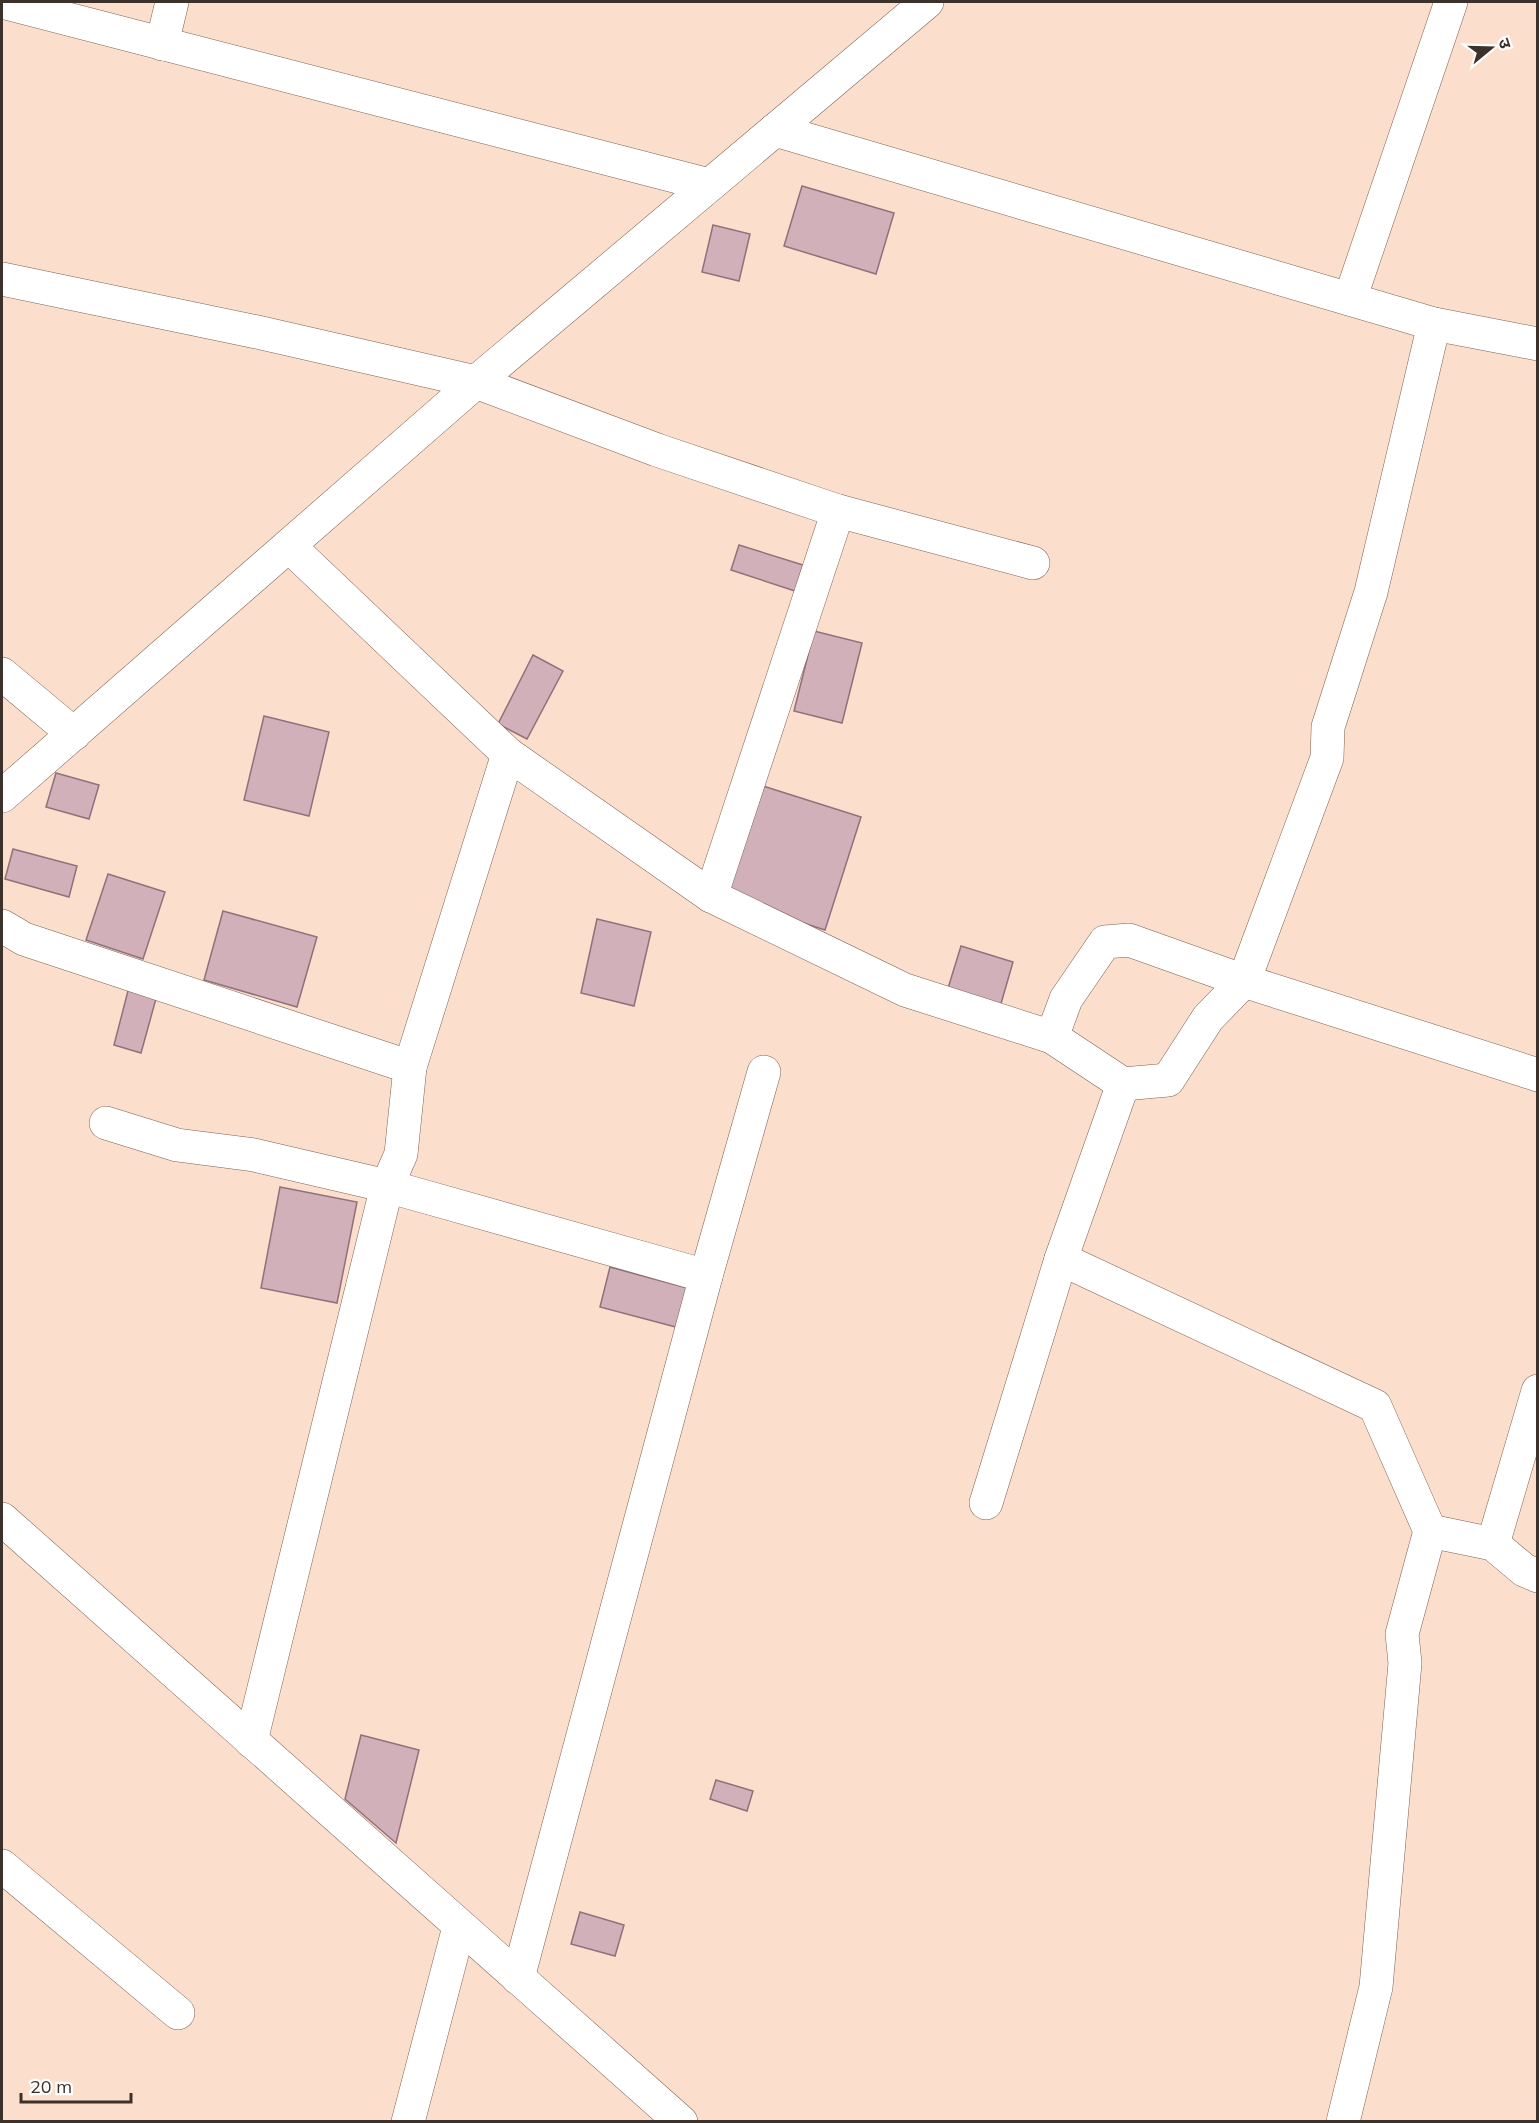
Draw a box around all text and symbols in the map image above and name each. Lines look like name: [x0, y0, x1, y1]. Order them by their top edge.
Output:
north arrow: [1461, 18, 1521, 78]
text: उ: [1494, 35, 1516, 51]
scale bar: [21, 2066, 130, 2104]
text: 20 m: [30, 2075, 72, 2098]

